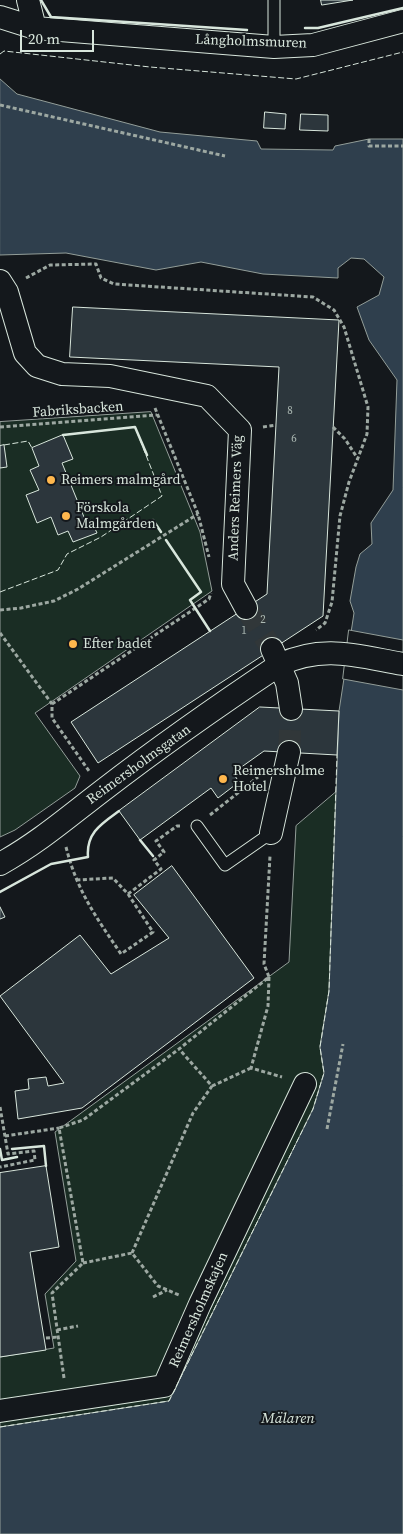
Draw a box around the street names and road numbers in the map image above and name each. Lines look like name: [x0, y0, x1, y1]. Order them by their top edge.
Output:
street label: Långholmsmuren: [195, 32, 307, 52]
street label: Fabriksbacken: [32, 398, 124, 422]
street label: Anders Reimers Väg: [225, 435, 247, 561]
street label: Reimersholmsgatan: [84, 722, 194, 808]
street label: Reimersholmskajen: [166, 1250, 232, 1370]

